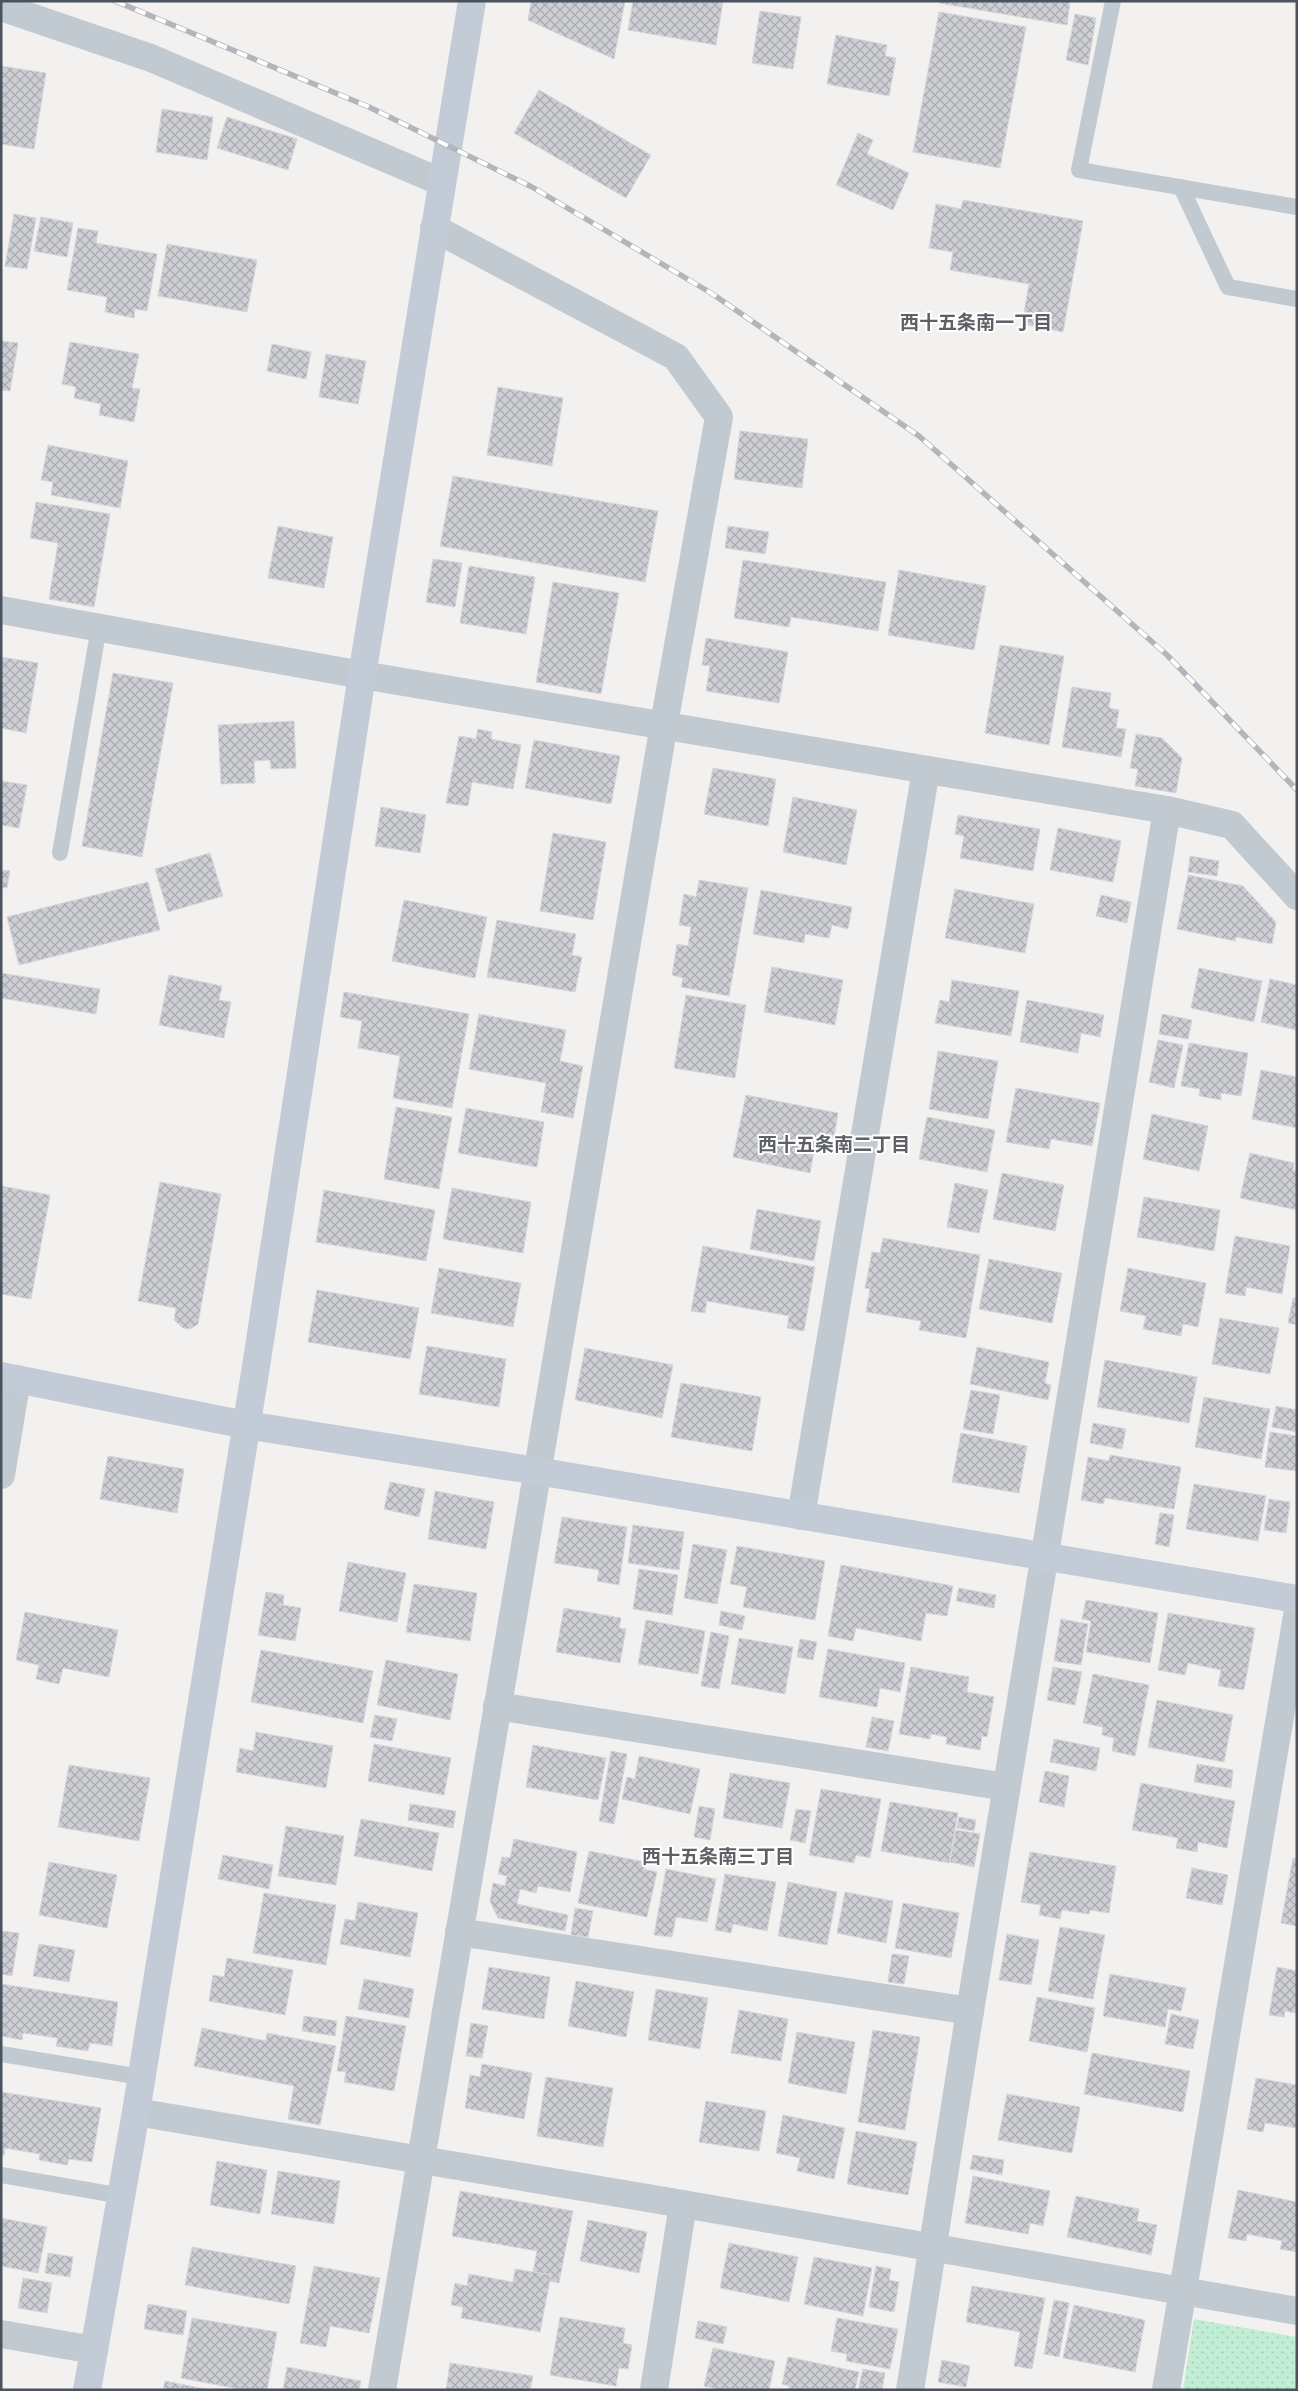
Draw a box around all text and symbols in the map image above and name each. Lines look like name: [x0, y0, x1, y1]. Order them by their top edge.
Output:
district label: 西十五条南一丁目: [900, 310, 1052, 333]
district label: 西十五条南二丁目: [758, 1132, 910, 1155]
district label: 西十五条南三丁目: [642, 1844, 794, 1867]

